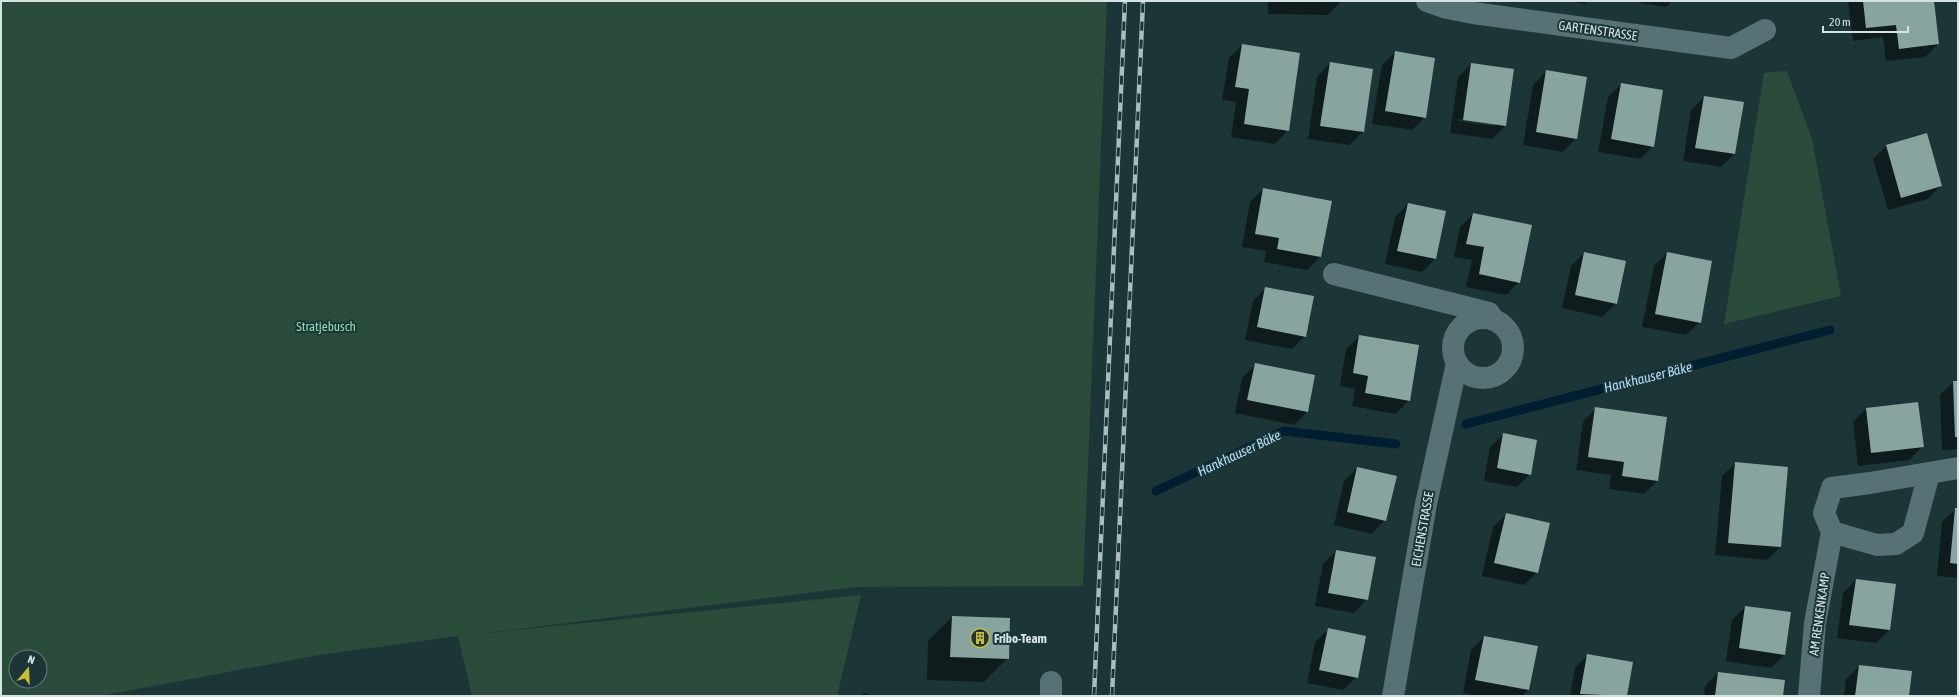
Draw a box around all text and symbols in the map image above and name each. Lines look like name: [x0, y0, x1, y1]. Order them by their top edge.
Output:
scale bar: [1823, 8, 1908, 34]
text: 20 m: [1829, 15, 1851, 29]
street label: GARTENSTRASSE: [1558, 18, 1639, 43]
park label: Stratjebusch: [296, 319, 356, 334]
water label: Hankhauser Bäke: [1602, 358, 1694, 396]
water label: Hankhauser Bäke: [1195, 427, 1283, 479]
street label: EICHENSTRASSE: [1409, 490, 1437, 568]
street label: AM RENKENKAMP: [1806, 571, 1833, 657]
building icon: Fribo-Team: [969, 627, 991, 649]
place label: Fribo-Team: [994, 631, 1047, 646]
north arrow: [8, 649, 48, 689]
text: N: [26, 653, 36, 666]

